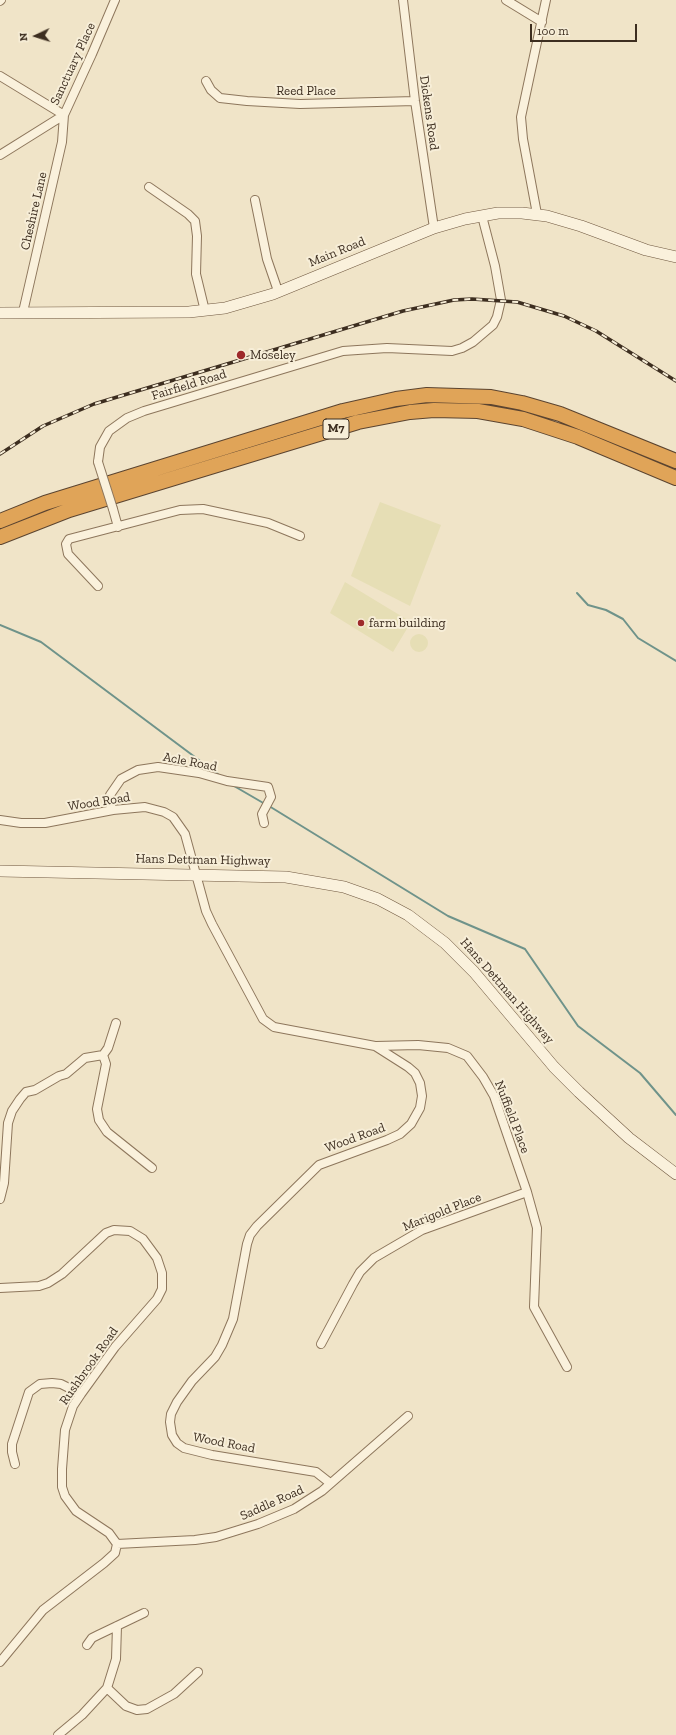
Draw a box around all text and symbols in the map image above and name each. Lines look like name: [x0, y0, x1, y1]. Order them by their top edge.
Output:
north arrow: [16, 16, 56, 56]
scale bar: [532, 16, 639, 42]
street label: Sanctuary Place: [47, 20, 99, 108]
text: 100 m: [537, 24, 569, 38]
text: N: [17, 32, 30, 42]
street label: Dickens Road: [416, 75, 442, 151]
street label: Reed Place: [276, 83, 336, 99]
street label: Cheshire Lane: [17, 170, 51, 252]
street label: Main Road: [306, 234, 368, 270]
place label: Moseley: [250, 347, 296, 363]
marker: Moseley: [235, 349, 247, 361]
street label: Fairfield Road: [150, 366, 228, 404]
road number: M7: [323, 419, 349, 439]
place label: farm building: [369, 615, 446, 631]
marker: farm building: [356, 618, 366, 628]
street label: Acle Road: [162, 749, 218, 775]
street label: Wood Road: [67, 789, 131, 815]
street label: Hans Dettman Highway: [135, 851, 271, 869]
street label: Hans Dettman Highway: [457, 935, 557, 1047]
street label: Nuffield Place: [491, 1078, 533, 1156]
street label: Wood Road: [323, 1120, 387, 1156]
street label: Marigold Place: [400, 1189, 484, 1235]
street label: Rushbrook Road: [56, 1324, 122, 1408]
street label: Wood Road: [192, 1429, 256, 1457]
street label: Saddle Road: [238, 1482, 306, 1524]

